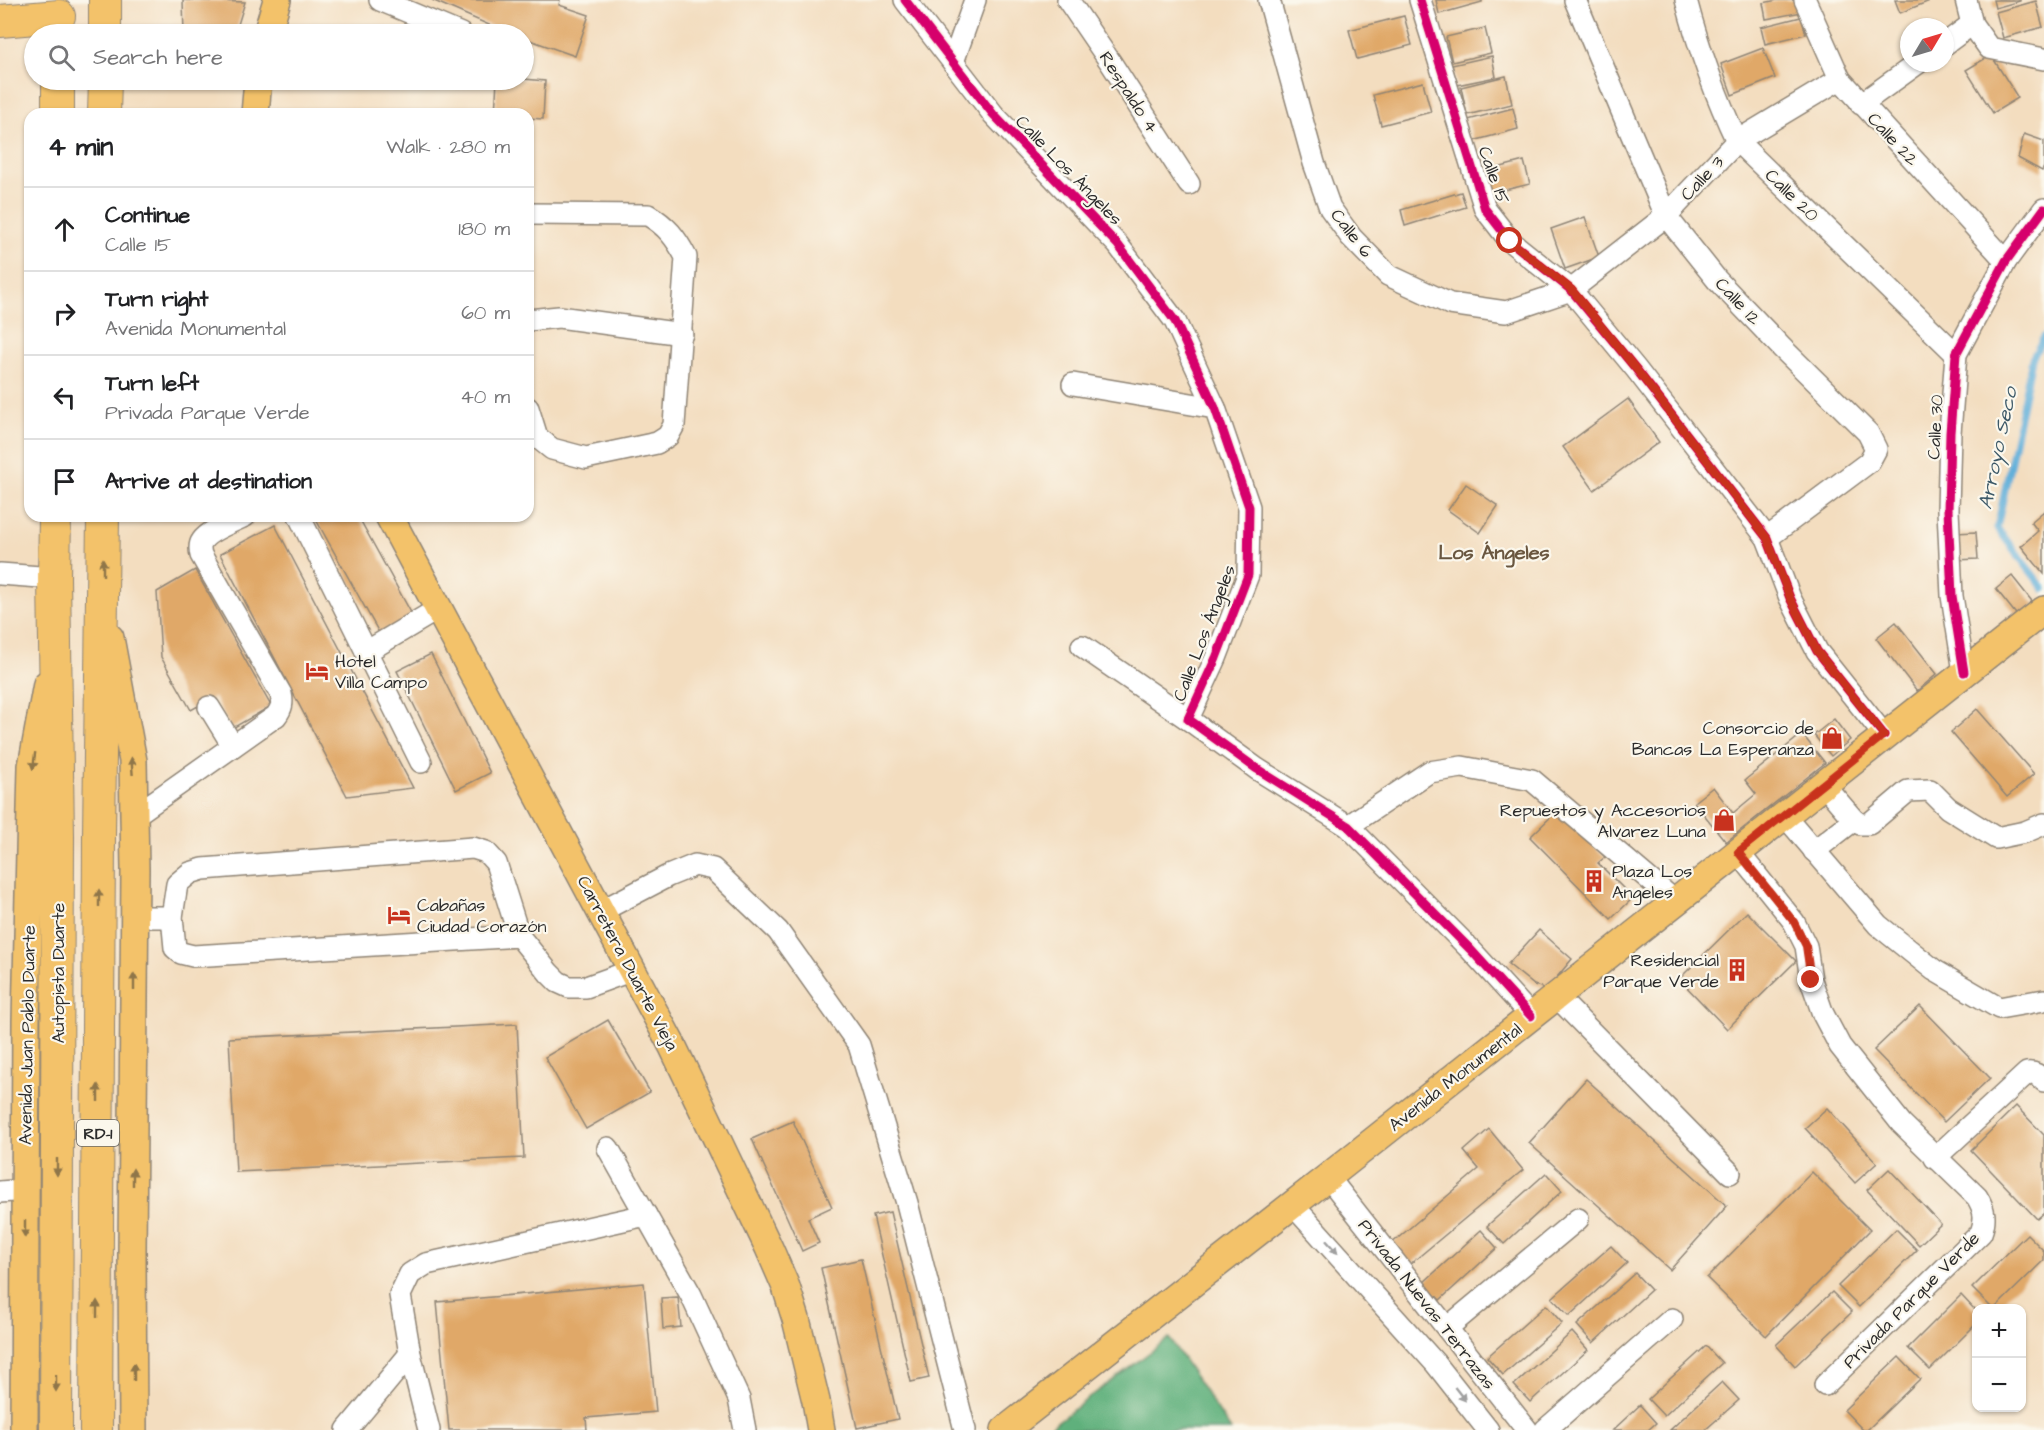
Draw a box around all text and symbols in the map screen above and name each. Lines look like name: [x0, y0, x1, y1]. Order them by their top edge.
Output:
north arrow: [1900, 18, 1954, 72]
search box: [24, 24, 534, 90]
icon: search: [45, 41, 78, 74]
text: Search here: [93, 42, 223, 73]
street label: Respaldo 4: [1093, 47, 1164, 138]
street label: Calle 22: [1861, 107, 1924, 172]
street label: Calle Los Ángeles: [1009, 110, 1128, 232]
text: 4 min: [48, 129, 113, 165]
text: Walk · 280 m: [386, 133, 510, 161]
street label: Calle 15: [1472, 143, 1516, 208]
street label: Calle 3: [1675, 150, 1730, 206]
street label: Calle 20: [1759, 163, 1824, 227]
text: Continue: [105, 200, 190, 231]
street label: Calle 6: [1325, 204, 1379, 263]
icon: ahead: [48, 213, 81, 246]
text: 180 m: [458, 215, 510, 243]
route start: [1496, 227, 1522, 253]
text: Calle 15: [105, 231, 171, 259]
street label: Calle 12: [1709, 272, 1767, 331]
text: Turn right: [105, 284, 208, 315]
icon: right: [48, 297, 81, 330]
text: 60 m: [461, 299, 510, 327]
text: Avenida Monumental: [105, 315, 286, 343]
text: Turn left: [105, 368, 199, 399]
icon: left: [48, 381, 81, 414]
text: 40 m: [460, 383, 510, 411]
water label: Arroyo Seco: [1971, 383, 2026, 512]
street label: Calle 30: [1921, 394, 1950, 460]
text: Privada Parque Verde: [105, 399, 310, 427]
icon: arrive: [48, 465, 81, 498]
text: Arrive at destination: [105, 466, 312, 497]
district label: Los Ángeles: [1438, 539, 1550, 568]
one-way arrow: [98, 557, 108, 576]
street label: Calle Los Ángeles: [1167, 561, 1243, 705]
place label: Hotel Villa Campo: [335, 649, 427, 695]
hotel icon: Hotel Villa Campo: [304, 658, 330, 684]
place label: Consorcio de Bancas La Esperanza: [1632, 716, 1814, 762]
shop icon: Consorcio de Bancas La Esperanza: [1819, 725, 1845, 751]
one-way arrow: [29, 752, 38, 771]
one-way arrow: [128, 756, 137, 775]
place label: Repuestos y Accesorios Alvarez Luna: [1500, 798, 1706, 844]
shop icon: Repuestos y Accesorios Alvarez Luna: [1711, 807, 1737, 833]
place label: Plaza Los Angeles: [1612, 859, 1692, 906]
building icon: Plaza Los Angeles: [1581, 868, 1607, 894]
street label: Carretera Duarte Vieja: [571, 871, 684, 1055]
one-way arrow: [94, 888, 104, 907]
place label: Cabañas Ciudad Corazón: [417, 893, 546, 939]
hotel icon: Cabañas Ciudad Corazón: [386, 902, 412, 928]
street label: Autopista Duarte: [46, 903, 71, 1043]
street label: Avenida Juan Pablo Duarte: [13, 925, 42, 1145]
place label: Residencial Parque Verde: [1603, 948, 1719, 994]
building icon: Residencial Parque Verde: [1724, 957, 1750, 983]
route end: [1797, 966, 1823, 992]
one-way arrow: [129, 972, 139, 991]
street label: Avenida Monumental: [1383, 1017, 1527, 1137]
one-way arrow: [93, 1083, 103, 1102]
road number: RD-1: [77, 1120, 119, 1146]
one-way arrow: [52, 1158, 62, 1177]
one-way arrow: [128, 1167, 138, 1186]
street label: Privada Nuevas Terrazas: [1352, 1214, 1501, 1395]
one-way arrow: [20, 1220, 30, 1239]
street label: Privada Parque Verde: [1837, 1226, 1985, 1374]
one-way arrow: [1325, 1239, 1338, 1254]
one-way arrow: [92, 1299, 102, 1318]
map controls: [1972, 1304, 2026, 1412]
button: +: [1972, 1304, 2026, 1358]
button: −: [1972, 1358, 2026, 1412]
one-way arrow: [129, 1362, 139, 1381]
one-way arrow: [51, 1374, 61, 1393]
one-way arrow: [1453, 1386, 1466, 1402]

